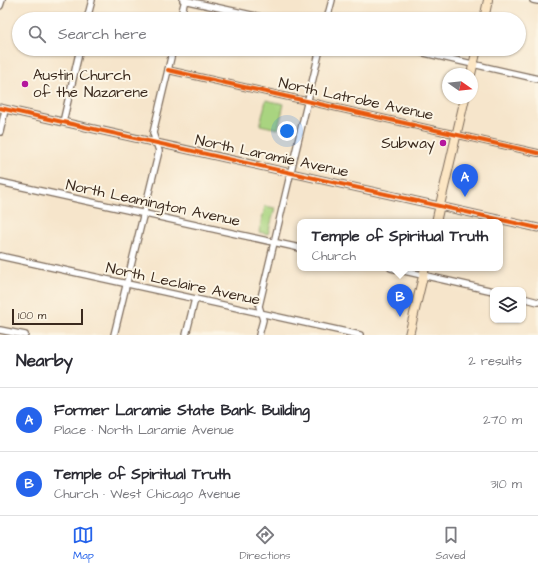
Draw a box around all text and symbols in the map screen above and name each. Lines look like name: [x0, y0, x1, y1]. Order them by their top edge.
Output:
search box: [12, 12, 526, 56]
icon: search: [26, 23, 48, 45]
text: Search here: [58, 24, 147, 45]
place label: Austin Church of the Nazarene: [33, 65, 148, 103]
north arrow: [442, 68, 478, 104]
street label: North Latrobe Avenue: [277, 72, 435, 126]
marker: Austin Church of the Nazarene: [20, 79, 30, 89]
your location: [277, 121, 297, 141]
street label: North Laramie Avenue: [193, 129, 351, 183]
place label: Subway: [381, 133, 435, 155]
marker: Subway: [438, 138, 448, 148]
pin: A: [452, 164, 478, 197]
street label: North Leamington Avenue: [64, 174, 242, 233]
popup: [297, 219, 503, 271]
text: Temple of Spiritual Truth: [312, 226, 488, 247]
text: Church: [312, 247, 356, 265]
street label: North Leclaire Avenue: [104, 257, 262, 311]
pin: B: [387, 284, 413, 317]
map controls: [490, 287, 526, 323]
button: layers: [490, 287, 526, 323]
scale bar: [12, 307, 83, 326]
text: 100 m: [18, 308, 46, 323]
text: Nearby: [16, 349, 73, 373]
text: 2 results: [468, 352, 522, 370]
text: Former Laramie State Bank Building: [54, 400, 310, 421]
text: A: [25, 411, 33, 429]
text: 270 m: [483, 411, 522, 429]
text: Place · North Laramie Avenue: [54, 421, 234, 439]
text: Temple of Spiritual Truth: [54, 464, 231, 485]
text: B: [24, 475, 34, 493]
text: 310 m: [490, 475, 522, 493]
text: Church · West Chicago Avenue: [54, 485, 240, 503]
tab: Map: [72, 524, 94, 563]
tab: Directions: [239, 524, 291, 563]
tab: Saved: [436, 524, 466, 563]

